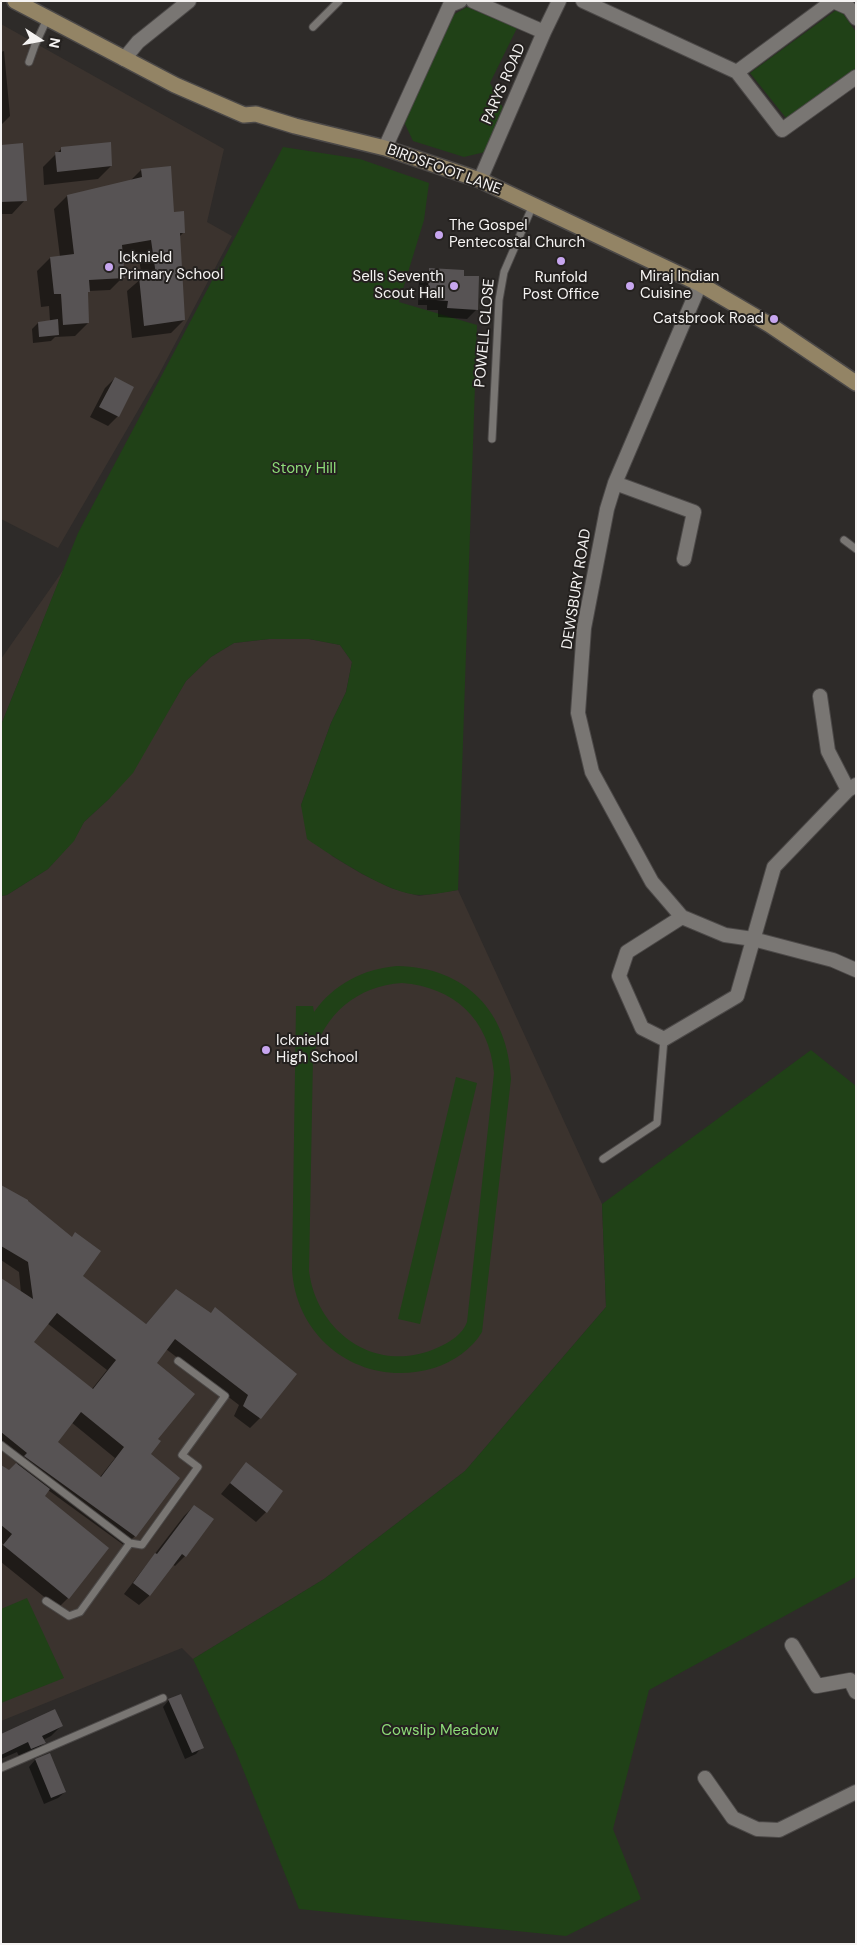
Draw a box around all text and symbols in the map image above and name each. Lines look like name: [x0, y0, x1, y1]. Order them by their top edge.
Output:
north arrow: [15, 15, 65, 65]
text: N: [45, 36, 65, 50]
street label: PARYS ROAD: [478, 41, 530, 127]
street label: BIRDSFOOT LANE: [384, 141, 504, 199]
place label: The Gospel Pentecostal Church: [449, 217, 585, 252]
marker: The Gospel Pentecostal Church: [433, 229, 445, 241]
place label: Icknield Primary School: [119, 249, 223, 284]
marker: Runfold Post Office: [555, 255, 567, 267]
marker: Icknield Primary School: [103, 261, 115, 273]
place label: Sells Seventh Scout Hall: [352, 268, 444, 303]
place label: Miraj Indian Cuisine: [640, 268, 719, 303]
place label: Runfold Post Office: [523, 269, 599, 304]
street label: POWELL CLOSE: [471, 278, 499, 388]
marker: Sells Seventh Scout Hall: [448, 280, 460, 292]
marker: Miraj Indian Cuisine: [624, 280, 636, 292]
place label: Catsbrook Road: [653, 310, 764, 328]
marker: Catsbrook Road: [768, 313, 780, 325]
park label: Stony Hill: [272, 460, 336, 478]
street label: DEWSBURY ROAD: [559, 527, 595, 651]
place label: Icknield High School: [276, 1032, 358, 1067]
marker: Icknield High School: [260, 1044, 272, 1056]
park label: Cowslip Meadow: [381, 1722, 499, 1740]

